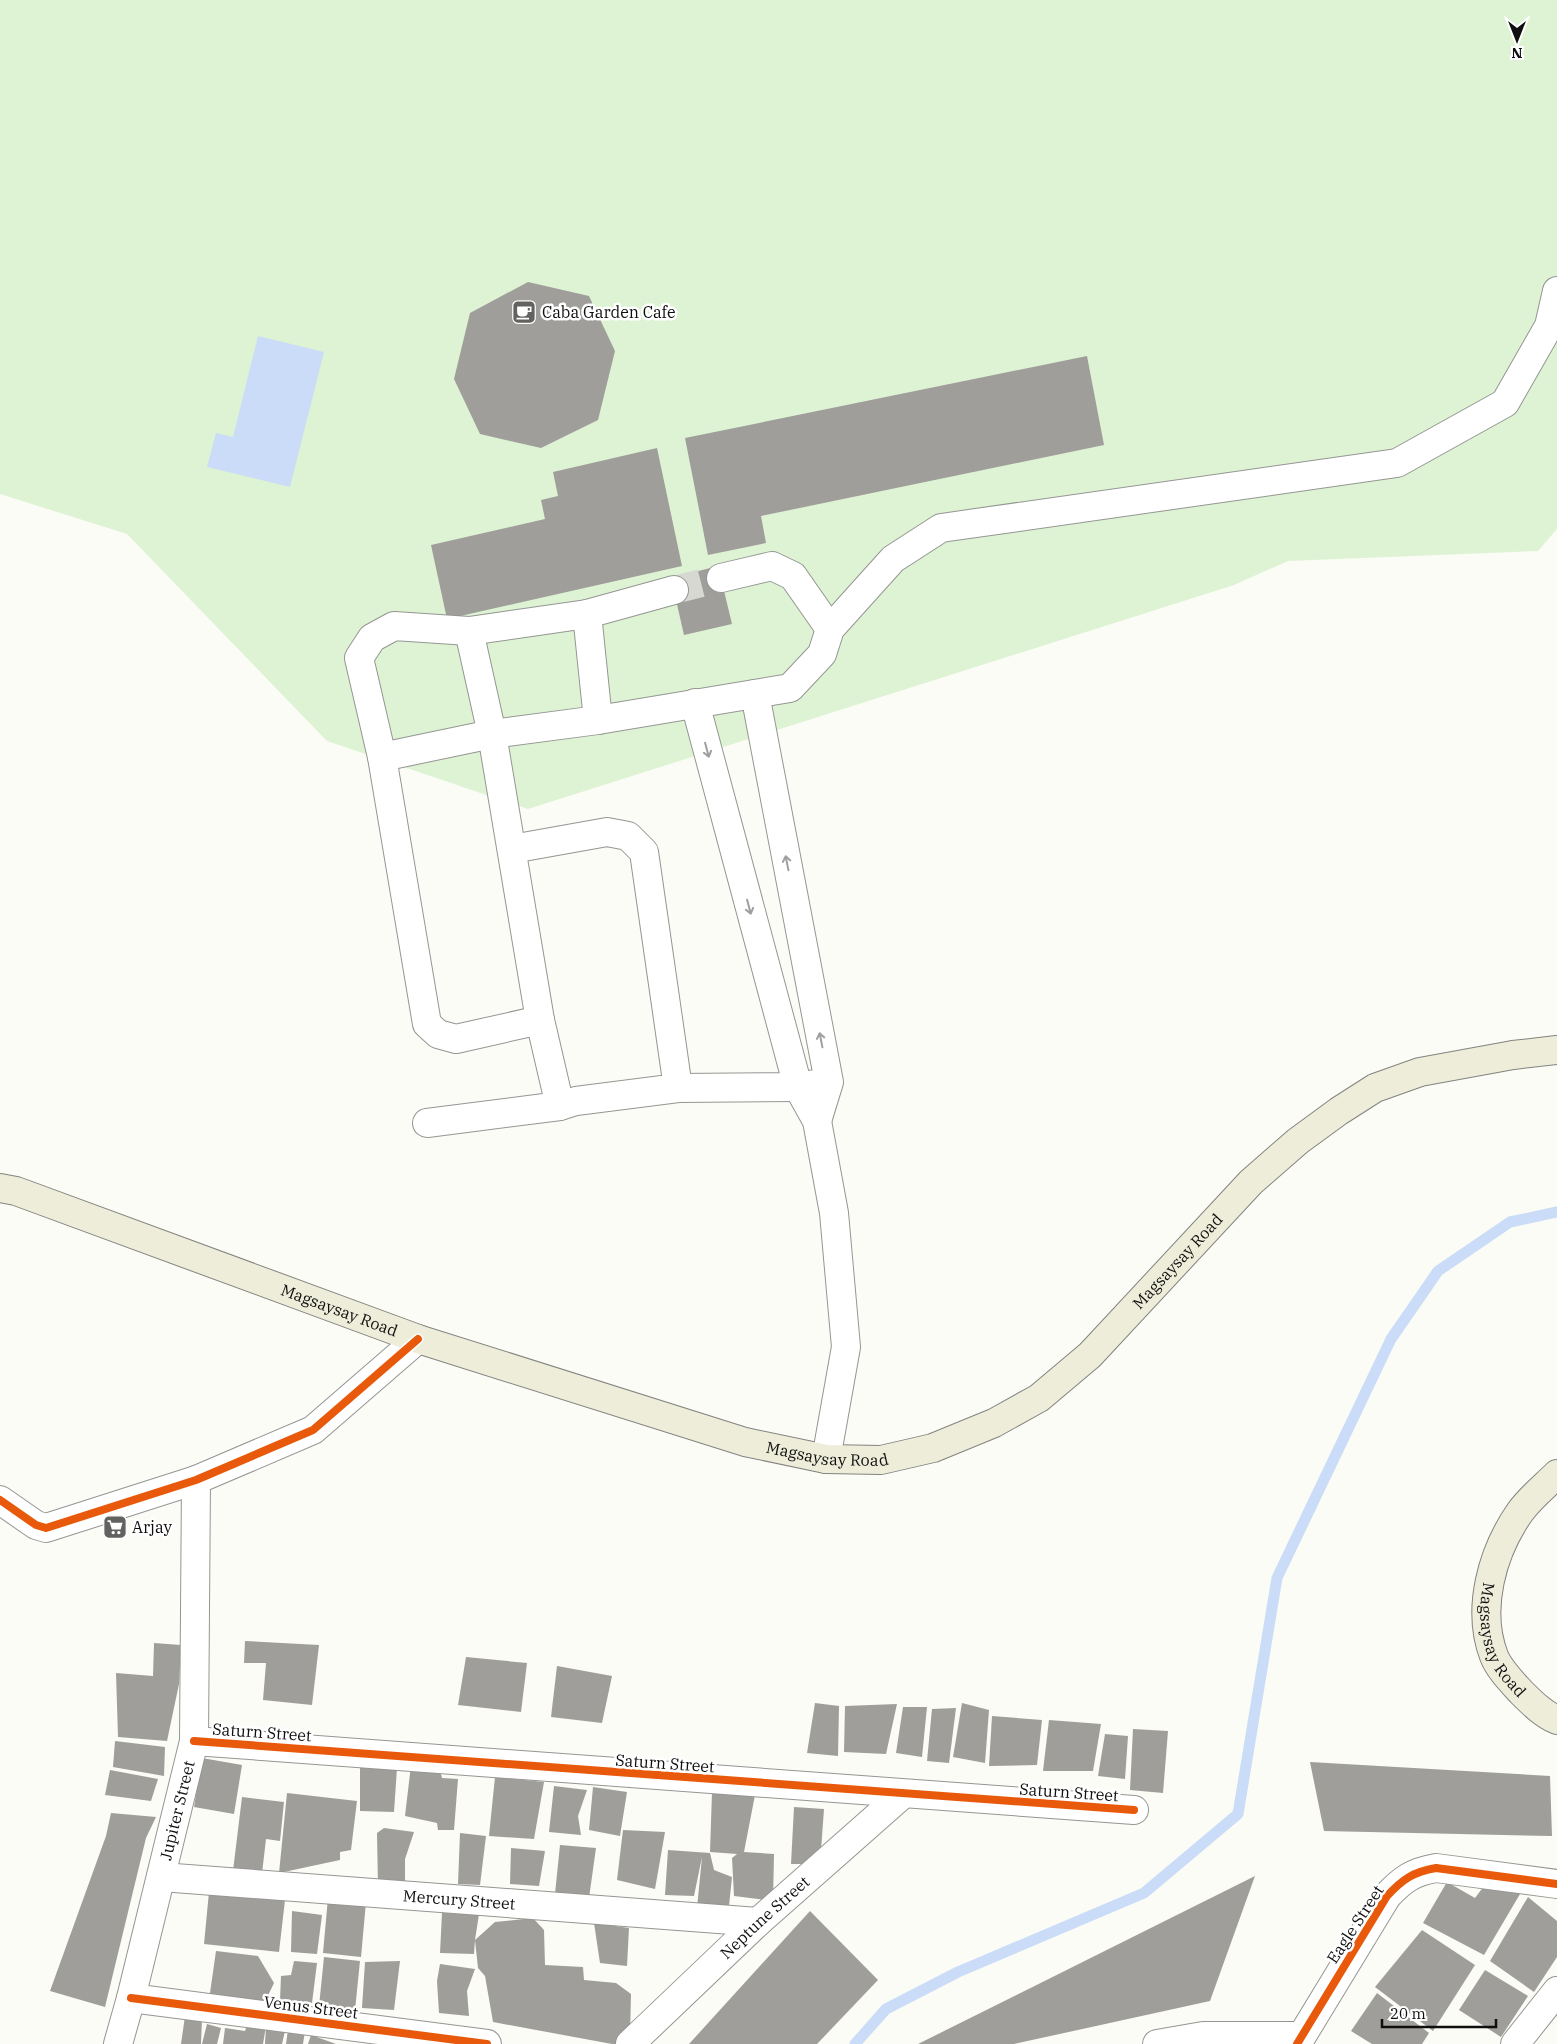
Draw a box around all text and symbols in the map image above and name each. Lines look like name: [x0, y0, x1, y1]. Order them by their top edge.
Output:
north arrow: [1492, 15, 1542, 65]
text: N: [1511, 44, 1523, 62]
cafe icon: Caba Garden Cafe: [511, 299, 537, 325]
place label: Caba Garden Cafe: [542, 302, 676, 322]
one-way arrow: [703, 742, 713, 758]
one-way arrow: [782, 855, 791, 871]
one-way arrow: [745, 899, 755, 915]
one-way arrow: [816, 1032, 825, 1048]
street label: Magsaysay Road: [1128, 1209, 1227, 1313]
street label: Magsaysay Road: [278, 1279, 401, 1341]
street label: Magsaysay Road: [764, 1437, 891, 1470]
supermarket icon: Arjay: [102, 1514, 128, 1540]
place label: Arjay: [132, 1517, 172, 1537]
street label: Magsaysay Road: [1476, 1581, 1531, 1701]
street label: Saturn Street: [212, 1719, 313, 1745]
street label: Saturn Street: [615, 1750, 716, 1776]
street label: Jupiter Street: [155, 1758, 199, 1862]
street label: Saturn Street: [1019, 1779, 1120, 1805]
street label: Neptune Street: [716, 1871, 814, 1963]
street label: Eagle Street: [1322, 1881, 1388, 1967]
street label: Mercury Street: [402, 1885, 516, 1914]
street label: Venus Street: [263, 1991, 360, 2023]
scale bar: [1382, 1996, 1496, 2028]
text: 20 m: [1390, 2004, 1426, 2023]

